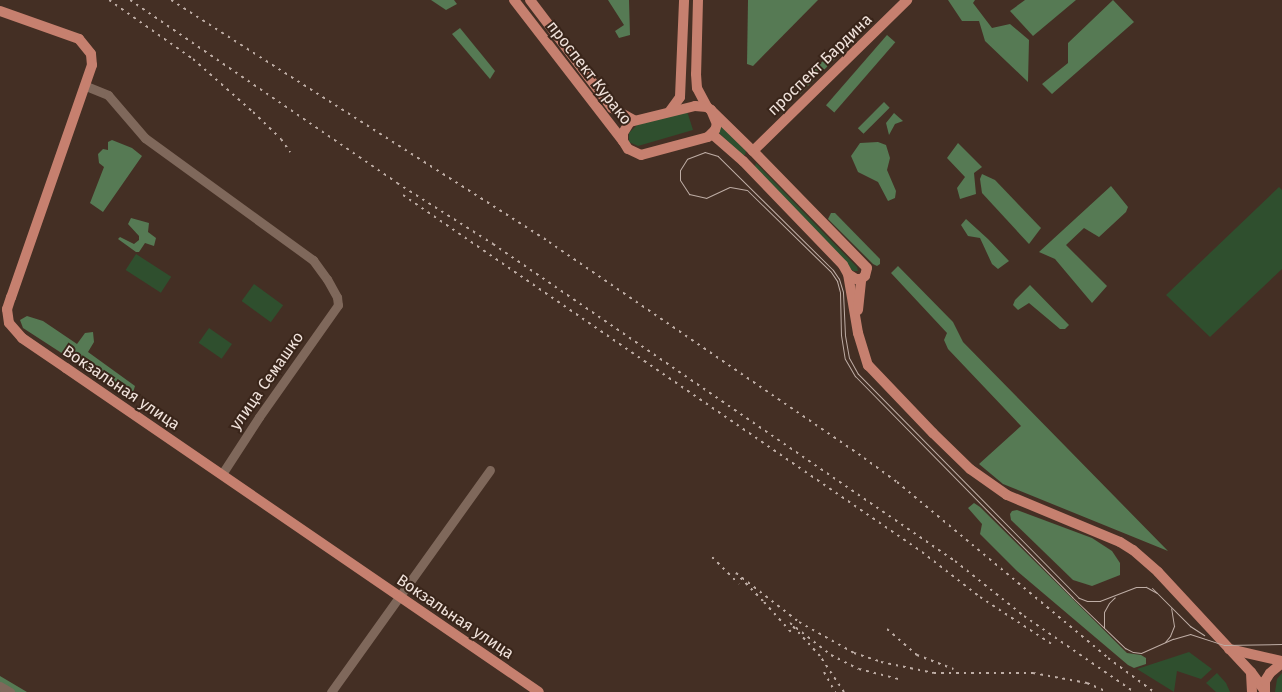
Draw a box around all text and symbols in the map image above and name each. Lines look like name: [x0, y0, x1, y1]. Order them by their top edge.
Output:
street label: проспект Бардина: [764, 10, 876, 120]
street label: проспект Курако: [542, 17, 636, 129]
street label: улица Семашко: [226, 328, 308, 434]
street label: Вокзальная улица: [59, 342, 183, 434]
street label: Вокзальная улица: [393, 571, 517, 663]

